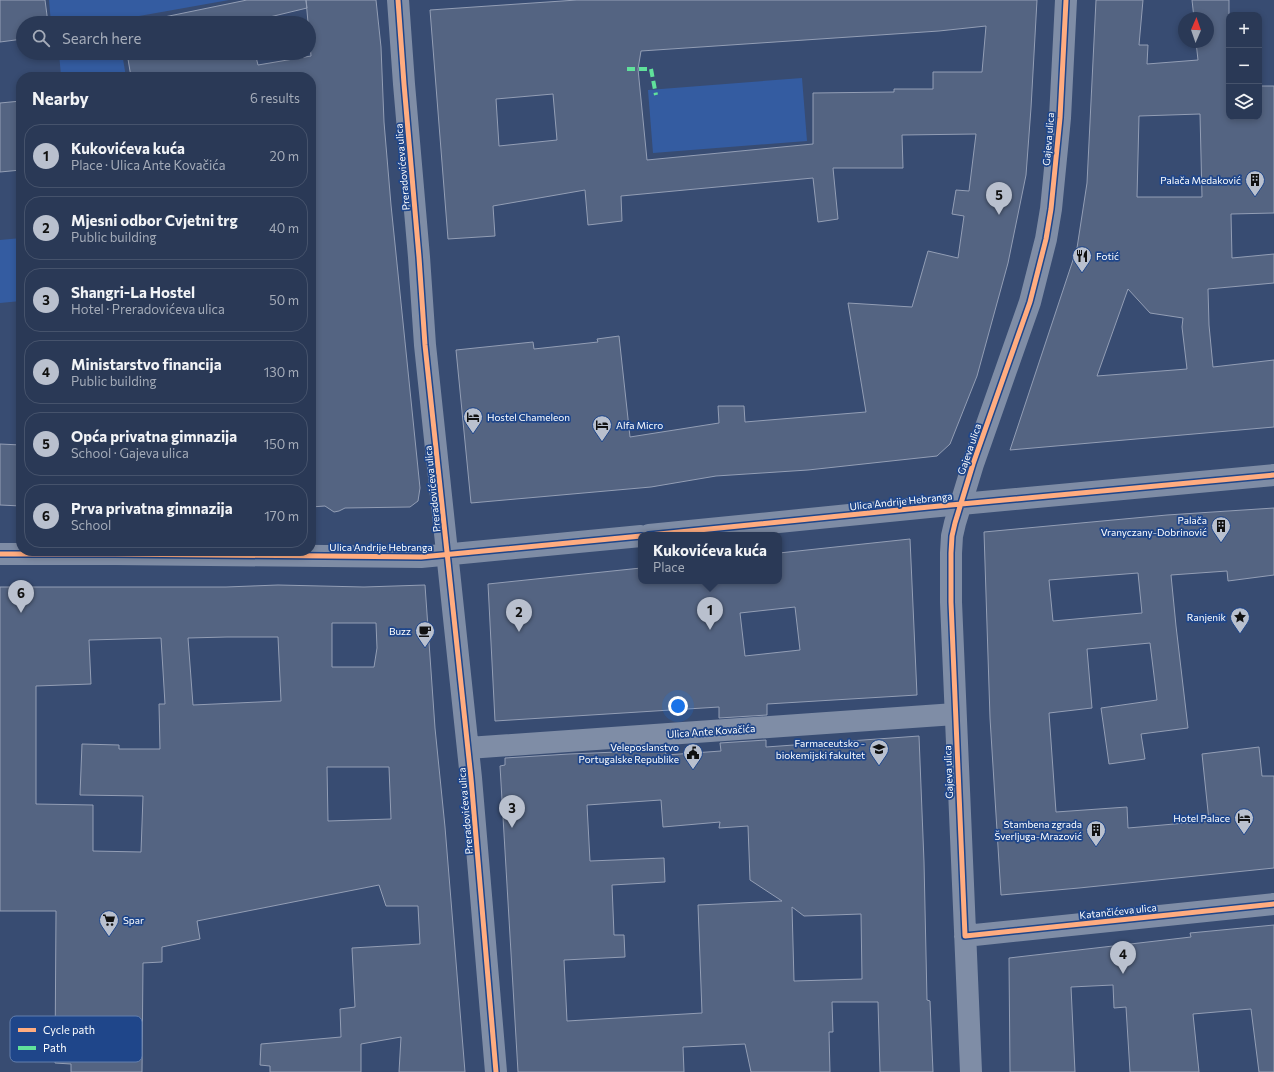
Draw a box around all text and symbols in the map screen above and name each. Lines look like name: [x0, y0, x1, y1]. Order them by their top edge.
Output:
north arrow: [1178, 12, 1214, 48]
map controls: [1226, 12, 1262, 120]
button: +: [1226, 12, 1262, 48]
search box: [16, 16, 316, 60]
icon: search: [30, 27, 52, 49]
text: Search here: [62, 29, 141, 47]
button: −: [1226, 48, 1262, 84]
button: layers: [1226, 84, 1262, 120]
text: Nearby: [32, 88, 89, 109]
text: 6 results: [250, 90, 300, 106]
street label: Gajeva ulica: [1040, 112, 1056, 166]
street label: Preradovićeva ulica: [392, 123, 412, 211]
text: Kukovićeva kuća: [71, 139, 185, 157]
text: 1: [43, 148, 49, 164]
text: 20 m: [270, 148, 299, 164]
text: Place · Ulica Ante Kovačića: [71, 157, 226, 173]
building icon: Palača Medaković: [1244, 169, 1266, 197]
place label: Palača Medaković: [1160, 174, 1241, 186]
pin: 5: [986, 182, 1012, 215]
text: Mjesni odbor Cvjetni trg: [71, 211, 238, 229]
text: 2: [42, 220, 50, 236]
text: 40 m: [269, 220, 299, 236]
text: Public building: [71, 229, 157, 245]
restaurant icon: Fotić: [1071, 245, 1093, 273]
place label: Fotić: [1096, 250, 1119, 262]
text: Shangri-La Hostel: [71, 283, 195, 301]
text: 3: [42, 292, 50, 308]
text: 50 m: [269, 292, 299, 308]
text: Hotel · Preradovićeva ulica: [71, 301, 225, 317]
text: Ministarstvo financija: [71, 355, 222, 373]
text: 4: [42, 364, 50, 380]
text: 130 m: [264, 364, 299, 380]
text: Public building: [71, 373, 157, 389]
hotel icon: Hostel Chameleon: [462, 406, 484, 434]
place label: Hostel Chameleon: [487, 411, 570, 423]
hotel icon: Alfa Micro: [591, 414, 613, 442]
place label: Alfa Micro: [616, 419, 663, 431]
street label: Gajeva ulica: [955, 422, 983, 476]
text: Opća privatna gimnazija: [71, 427, 237, 445]
text: 5: [42, 436, 50, 452]
text: 150 m: [264, 436, 299, 452]
text: School · Gajeva ulica: [71, 445, 189, 461]
street label: Preradovićeva ulica: [421, 445, 443, 533]
street label: Ulica Andrije Hebranga: [849, 490, 953, 512]
text: Prva privatna gimnazija: [71, 499, 233, 517]
text: 6: [42, 508, 50, 524]
text: 170 m: [264, 508, 299, 524]
place label: Palača Vranyczany-Dobrinović: [1101, 514, 1207, 538]
building icon: Palača Vranyczany-Dobrinović: [1210, 515, 1232, 543]
text: School: [71, 517, 111, 533]
popup: [638, 532, 782, 584]
street label: Ulica Andrije Hebranga: [329, 541, 433, 553]
text: Kukovićeva kuća: [653, 541, 767, 559]
text: Place: [653, 559, 685, 575]
pin: 6: [8, 580, 34, 613]
pin: 1: [697, 597, 723, 630]
pin: 2: [506, 599, 532, 632]
place icon: Ranjenik: [1229, 606, 1251, 634]
place label: Ranjenik: [1187, 611, 1227, 623]
cafe icon: Buzz: [414, 620, 436, 648]
place label: Buzz: [389, 625, 411, 637]
your location: [668, 696, 688, 716]
street label: Ulica Ante Kovačića: [666, 722, 756, 740]
place label: Farmaceutsko - biokemijski fakultet: [776, 737, 865, 761]
school or university icon: Farmaceutsko - biokemijski fakultet: [868, 738, 890, 766]
place label: Veleposlanstvo Portugalske Republike: [579, 741, 679, 765]
public building icon: Veleposlanstvo Portugalske Republike: [682, 742, 704, 770]
street label: Gajeva ulica: [941, 745, 955, 799]
street label: Preradovićeva ulica: [455, 767, 475, 855]
pin: 3: [499, 795, 525, 828]
hotel icon: Hotel Palace: [1233, 807, 1255, 835]
place label: Hotel Palace: [1173, 812, 1230, 824]
place label: Stambena zgrada Šverljuga-Mrazović: [995, 818, 1082, 842]
building icon: Stambena zgrada Šverljuga-Mrazović: [1085, 819, 1107, 847]
street label: Katančićeva ulica: [1079, 901, 1157, 921]
supermarket icon: Spar: [98, 909, 120, 937]
place label: Spar: [123, 914, 144, 926]
pin: 4: [1110, 941, 1136, 974]
legend: [10, 1016, 142, 1062]
text: Cycle path: [43, 1023, 95, 1036]
text: Path: [43, 1041, 66, 1054]

